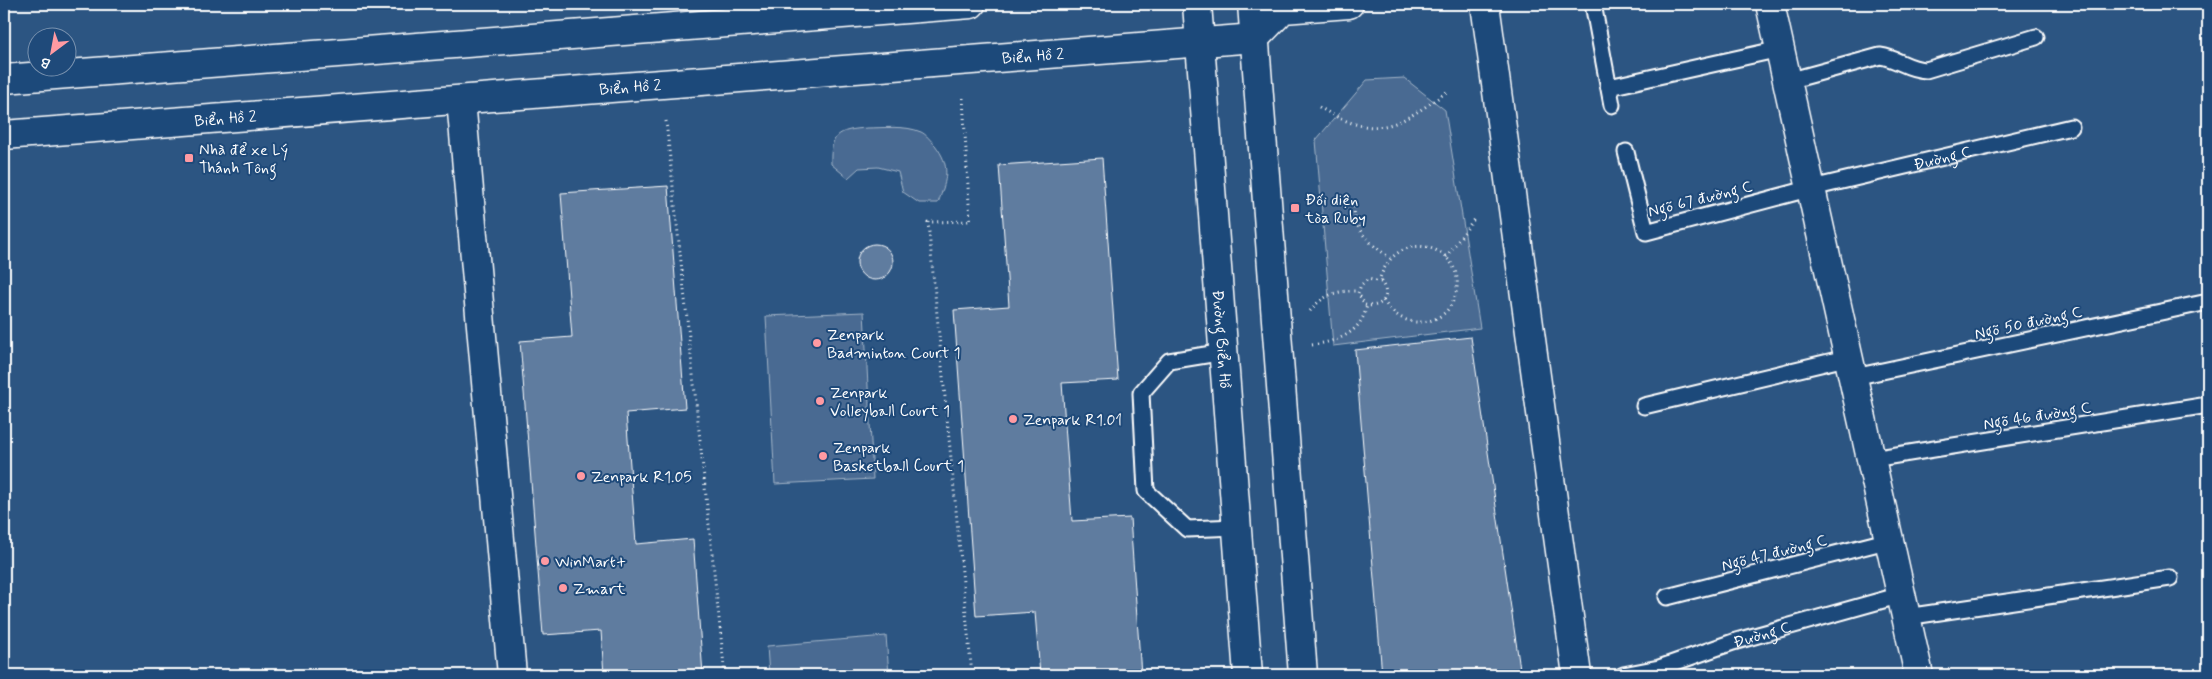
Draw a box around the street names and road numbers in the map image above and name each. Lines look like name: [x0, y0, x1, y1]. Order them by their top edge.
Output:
street label: Biển Hồ 2: [1001, 44, 1065, 70]
street label: Biển Hồ 2: [598, 75, 662, 101]
street label: Biển Hồ 2: [194, 106, 257, 132]
street label: Đường C: [1912, 142, 1974, 176]
street label: Ngõ 67 đường C: [1646, 176, 1755, 224]
street label: Đường Biển Hồ: [1207, 289, 1235, 389]
street label: Ngõ 50 đường C: [1973, 302, 2084, 346]
street label: Ngõ 46 đường C: [1982, 398, 2093, 436]
street label: Ngõ 47 đường C: [1719, 530, 1830, 578]
street label: Đường C: [1731, 617, 1793, 653]

